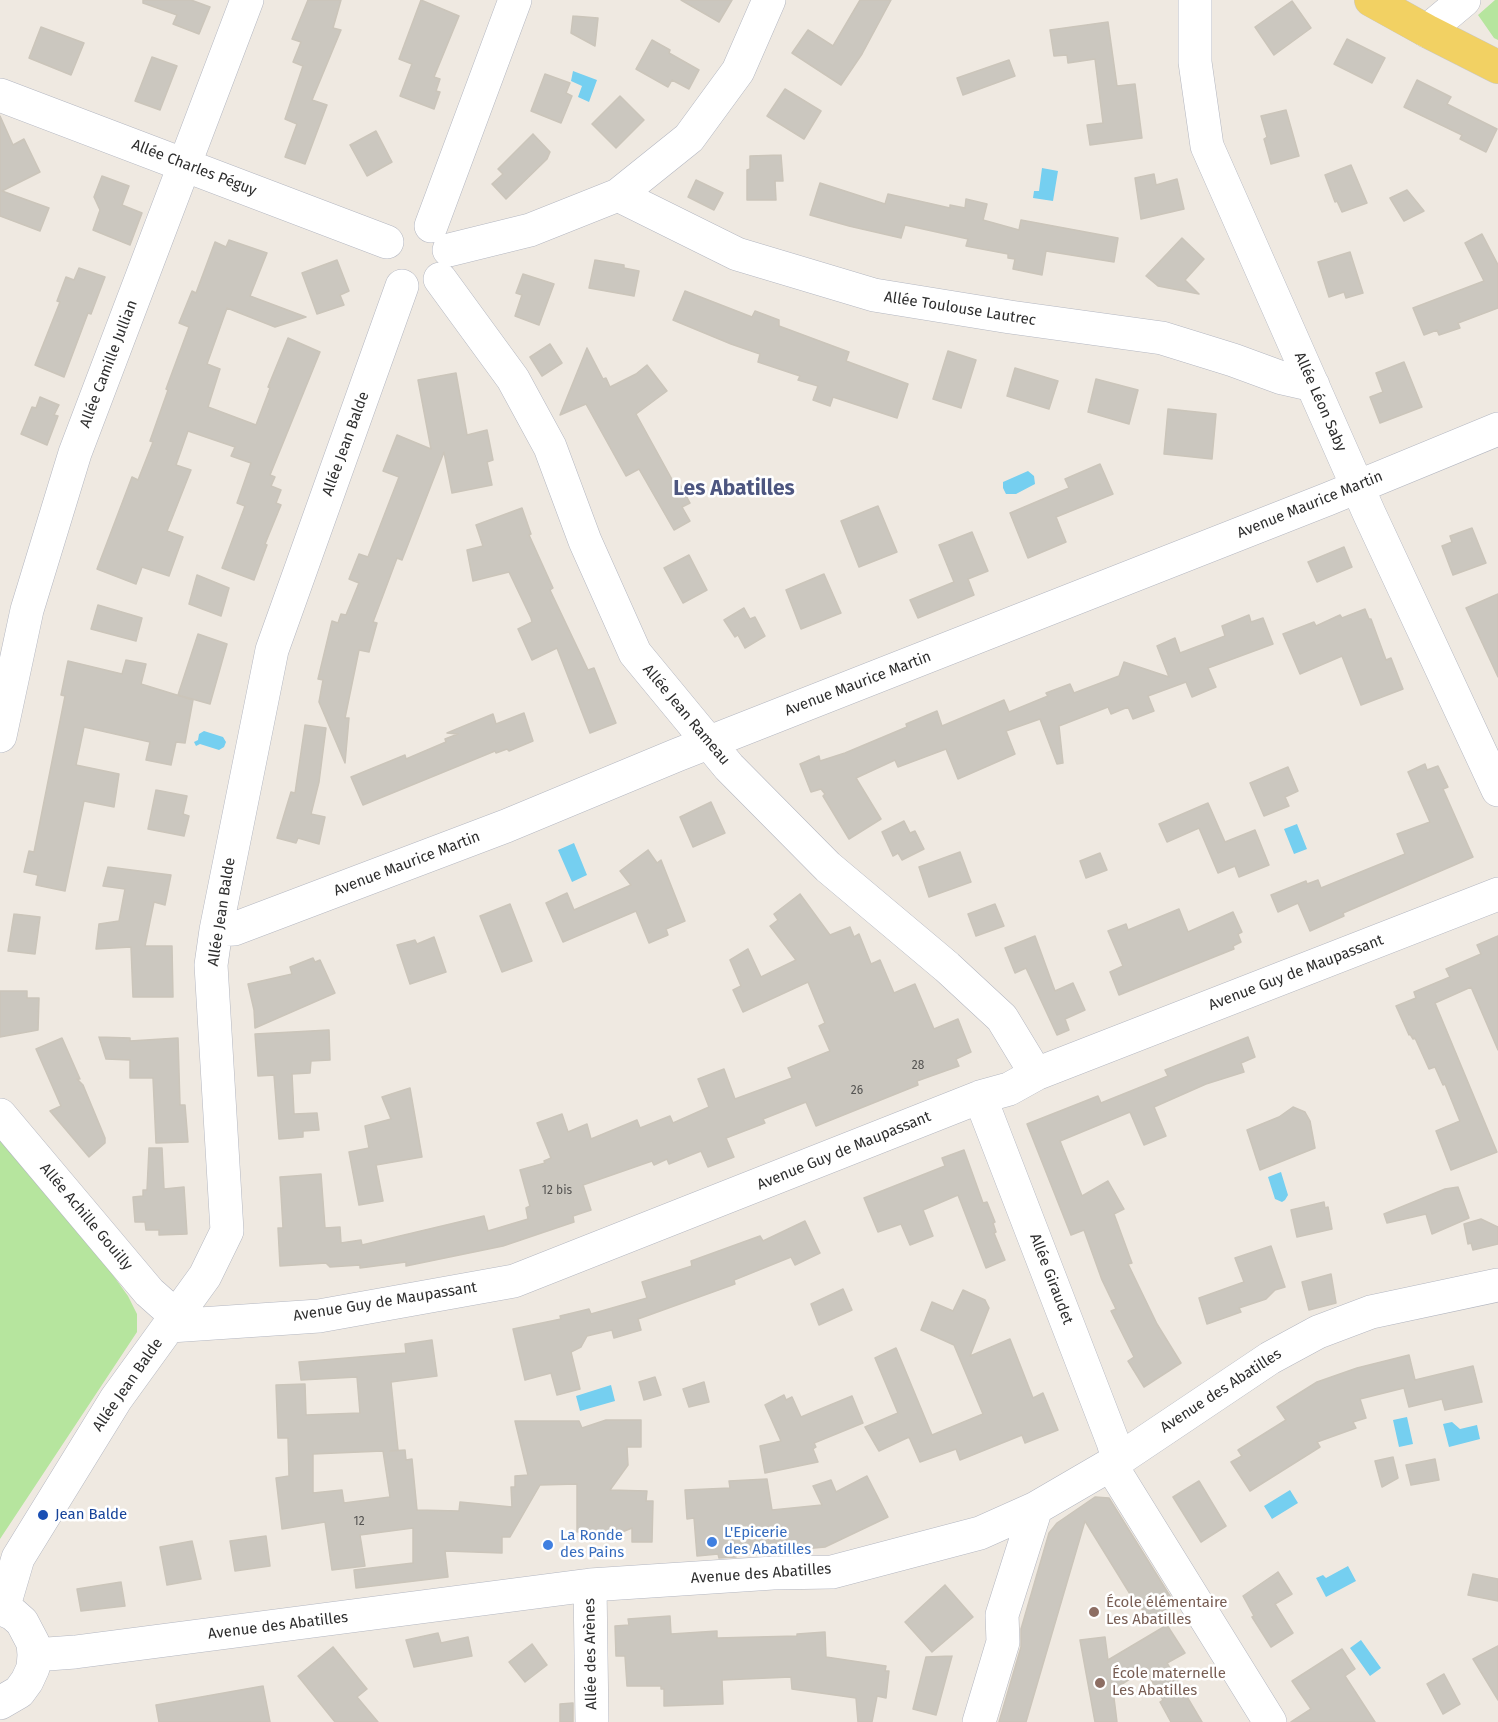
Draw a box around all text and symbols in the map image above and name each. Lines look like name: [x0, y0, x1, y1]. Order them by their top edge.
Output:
street label: Allée Charles Péguy: [129, 136, 259, 200]
street label: Allée Toulouse Lautrec: [883, 288, 1037, 330]
street label: Allée Camille Jullian: [76, 298, 142, 430]
street label: Allée Léon Saby: [1290, 349, 1350, 455]
street label: Allée Jean Balde: [319, 389, 373, 499]
street label: Avenue Maurice Martin: [1235, 468, 1385, 542]
district label: Les Abatilles: [673, 476, 795, 502]
street label: Avenue Maurice Martin: [782, 648, 934, 720]
street label: Allée Jean Rameau: [639, 661, 733, 769]
street label: Avenue Maurice Martin: [331, 828, 483, 900]
street label: Allée Jean Balde: [205, 856, 239, 968]
street label: Avenue Guy de Maupassant: [1206, 931, 1386, 1015]
house number: 28: [912, 1059, 924, 1073]
house number: 26: [851, 1084, 863, 1098]
street label: Avenue Guy de Maupassant: [754, 1108, 934, 1194]
street label: Allée Achille Gouilly: [36, 1160, 136, 1274]
house number: 12 bis: [542, 1184, 572, 1198]
street label: Allée Giraudet: [1025, 1231, 1077, 1327]
street label: Avenue Guy de Maupassant: [292, 1279, 478, 1325]
street label: Allée Jean Balde: [89, 1335, 167, 1435]
street label: Avenue des Abatilles: [1157, 1345, 1285, 1437]
place label: Jean Balde: [55, 1506, 127, 1524]
marker: Jean Balde: [36, 1508, 50, 1522]
house number: 12: [353, 1515, 365, 1529]
place label: L'Epicerie des Abatilles: [724, 1524, 811, 1559]
place label: La Ronde des Pains: [560, 1527, 624, 1562]
marker: L'Epicerie des Abatilles: [705, 1535, 719, 1549]
marker: La Ronde des Pains: [541, 1538, 555, 1552]
street label: Avenue des Abatilles: [690, 1560, 832, 1588]
place label: École élémentaire Les Abatilles: [1106, 1594, 1228, 1629]
street label: Allée des Arènes: [581, 1598, 601, 1710]
marker: École élémentaire Les Abatilles: [1087, 1605, 1101, 1619]
street label: Avenue des Abatilles: [207, 1608, 349, 1644]
place label: École maternelle Les Abatilles: [1112, 1665, 1226, 1700]
marker: École maternelle Les Abatilles: [1093, 1676, 1107, 1690]

